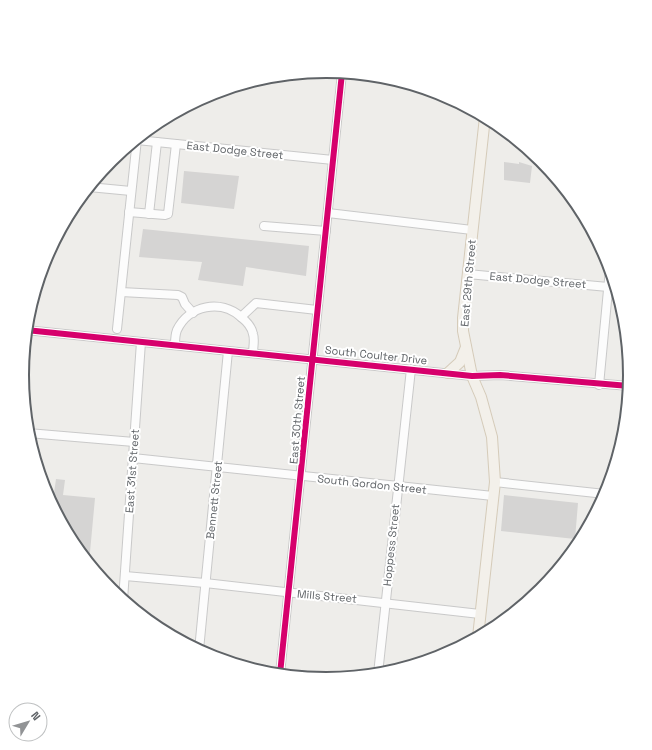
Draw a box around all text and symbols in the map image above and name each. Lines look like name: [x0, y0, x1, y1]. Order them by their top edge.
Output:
street label: East Dodge Street: [186, 138, 284, 162]
street label: East 29th Street: [457, 239, 479, 327]
street label: East Dodge Street: [489, 269, 587, 291]
street label: South Coulter Drive: [324, 343, 428, 367]
street label: East 30th Street: [286, 376, 308, 464]
street label: East 31st Street: [122, 428, 142, 514]
street label: Bennett Street: [203, 460, 225, 540]
street label: South Gordon Street: [317, 471, 427, 497]
street label: Hoppess Street: [380, 503, 402, 587]
street label: Mills Street: [297, 586, 357, 606]
north arrow: [8, 702, 48, 742]
text: N: [28, 709, 44, 723]

